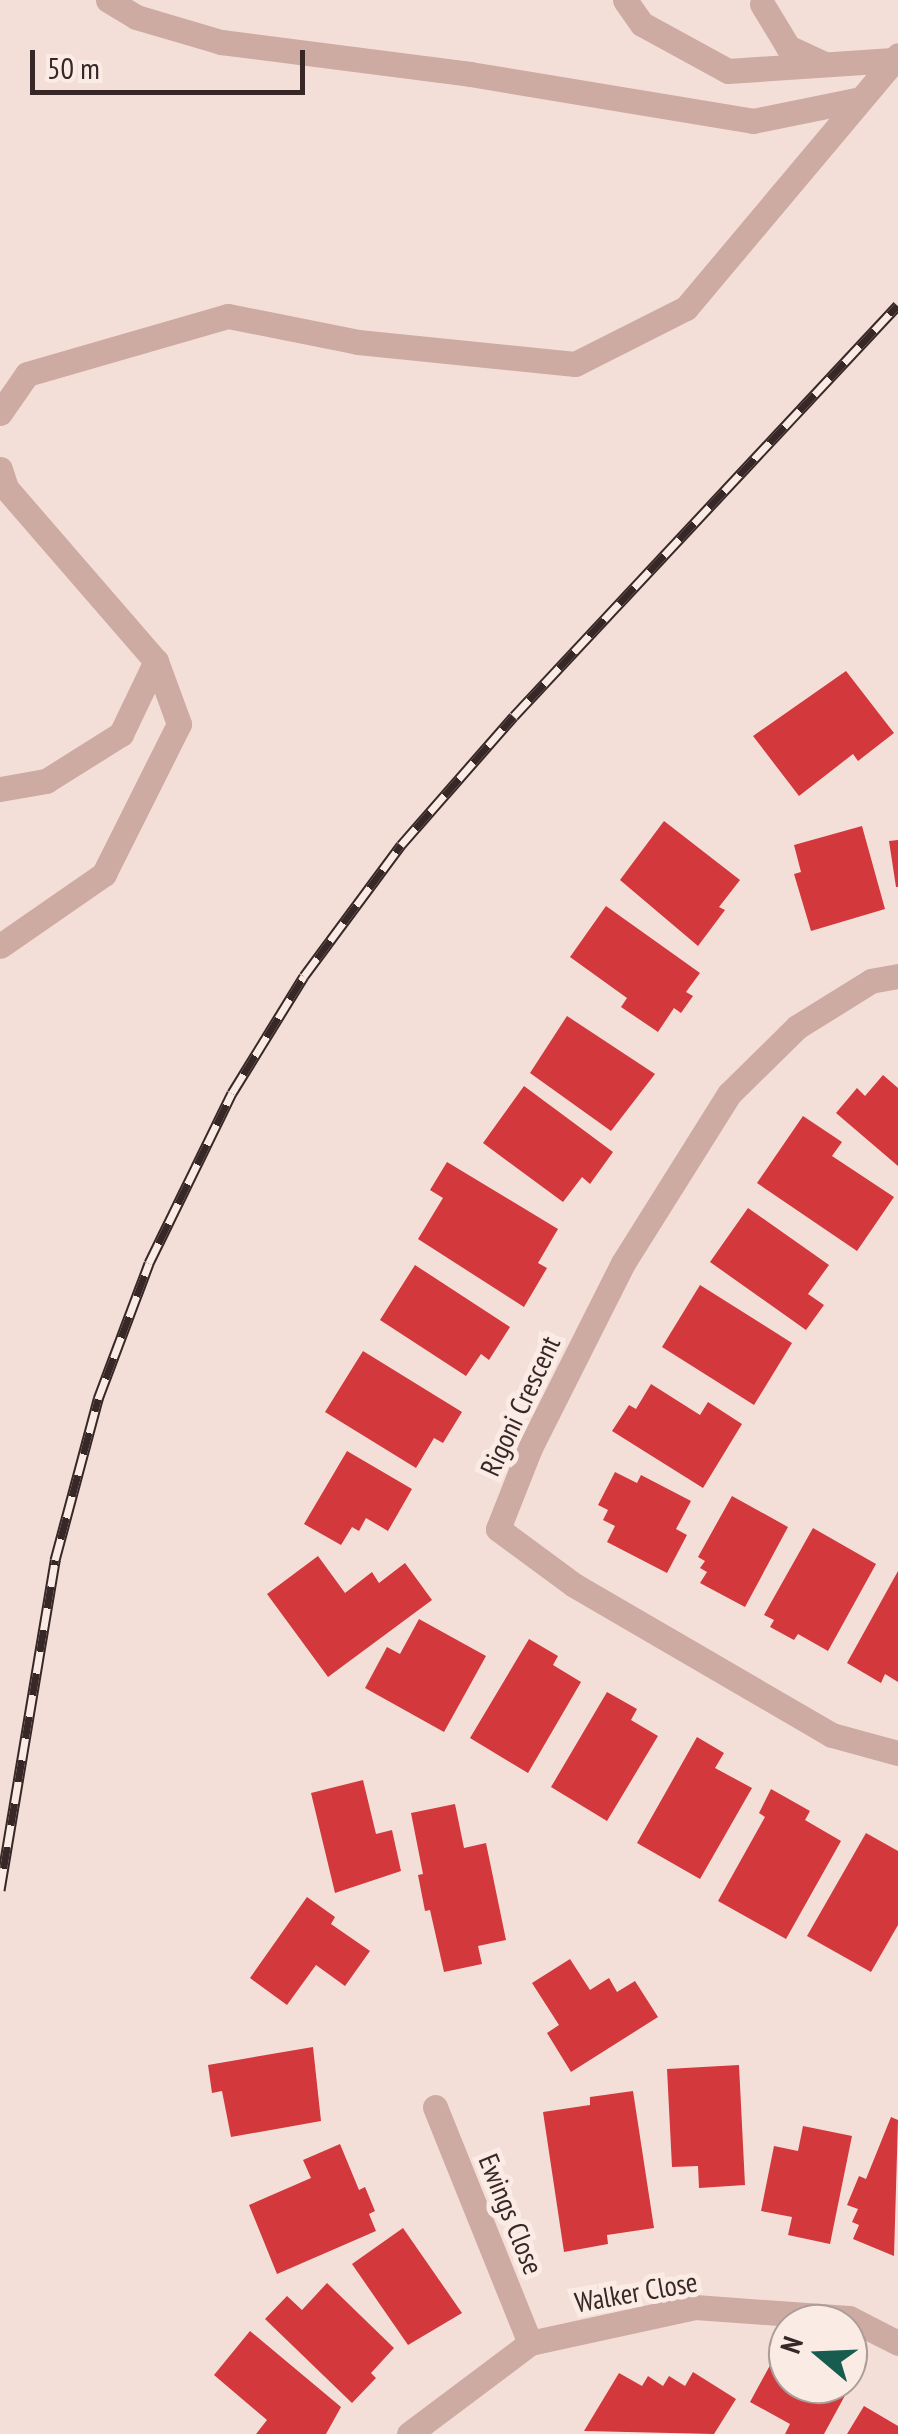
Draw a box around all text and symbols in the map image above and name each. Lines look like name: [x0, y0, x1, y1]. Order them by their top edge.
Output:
scale bar: [35, 30, 310, 92]
text: 50 m: [47, 48, 100, 87]
street label: Rigoni Crescent: [473, 1331, 567, 1481]
street label: Ewings Close: [472, 2149, 550, 2279]
street label: Walker Close: [572, 2265, 700, 2319]
north arrow: [768, 2304, 868, 2404]
text: N: [771, 2332, 811, 2358]

